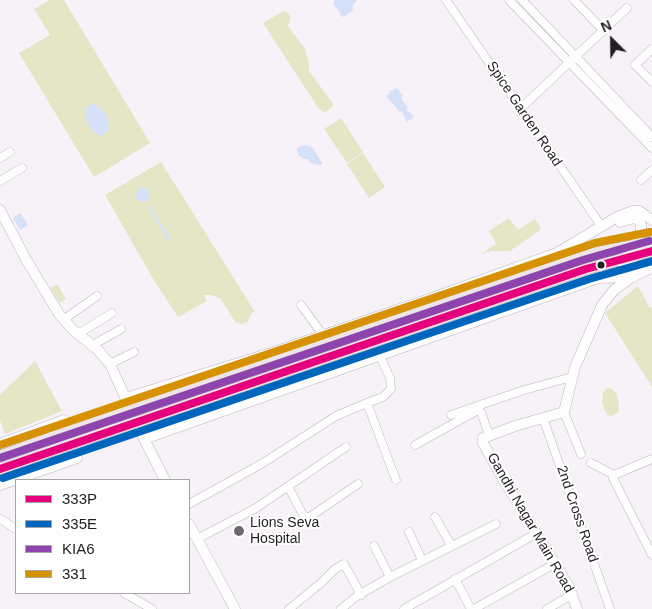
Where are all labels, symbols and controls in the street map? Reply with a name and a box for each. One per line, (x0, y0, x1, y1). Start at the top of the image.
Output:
north arrow (587, 15, 637, 65)
text: N (598, 17, 614, 36)
street label: Spice Garden Road (483, 58, 565, 170)
unlabelled marker (596, 260, 606, 270)
street label: Gandhi Nagar Main Road (483, 450, 577, 596)
street label: 2nd Cross Road (553, 463, 601, 565)
legend (15, 479, 190, 594)
text: 333P (62, 490, 97, 507)
text: 335E (62, 515, 97, 532)
place label: Lions Seva Hospital (250, 515, 319, 548)
marker: Lions Seva Hospital (232, 524, 246, 538)
text: KIA6 (62, 540, 95, 557)
text: 331 (62, 565, 87, 582)

